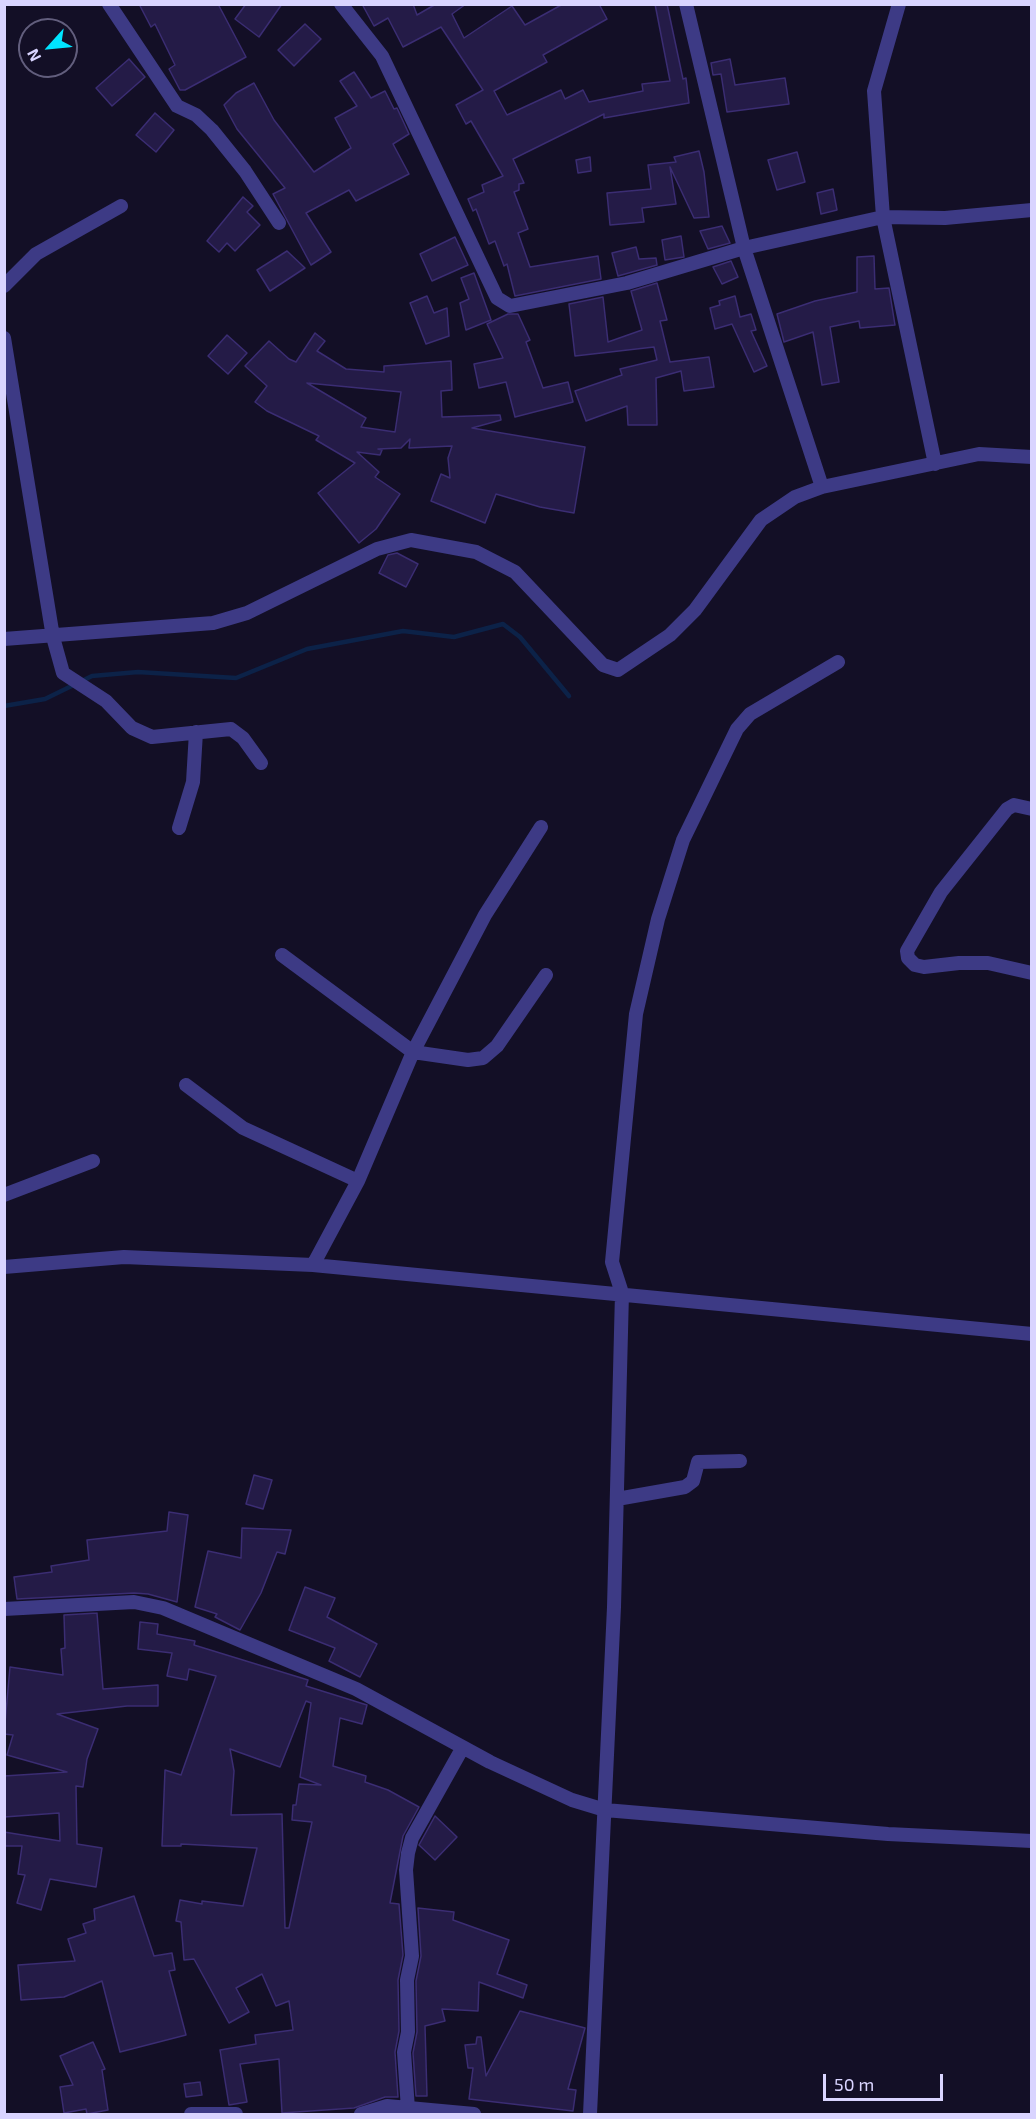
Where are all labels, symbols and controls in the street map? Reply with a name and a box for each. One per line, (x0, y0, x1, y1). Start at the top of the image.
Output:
north arrow (18, 18, 78, 78)
text: N (22, 46, 44, 65)
scale bar (826, 2062, 946, 2100)
text: 50 m (834, 2073, 874, 2095)

